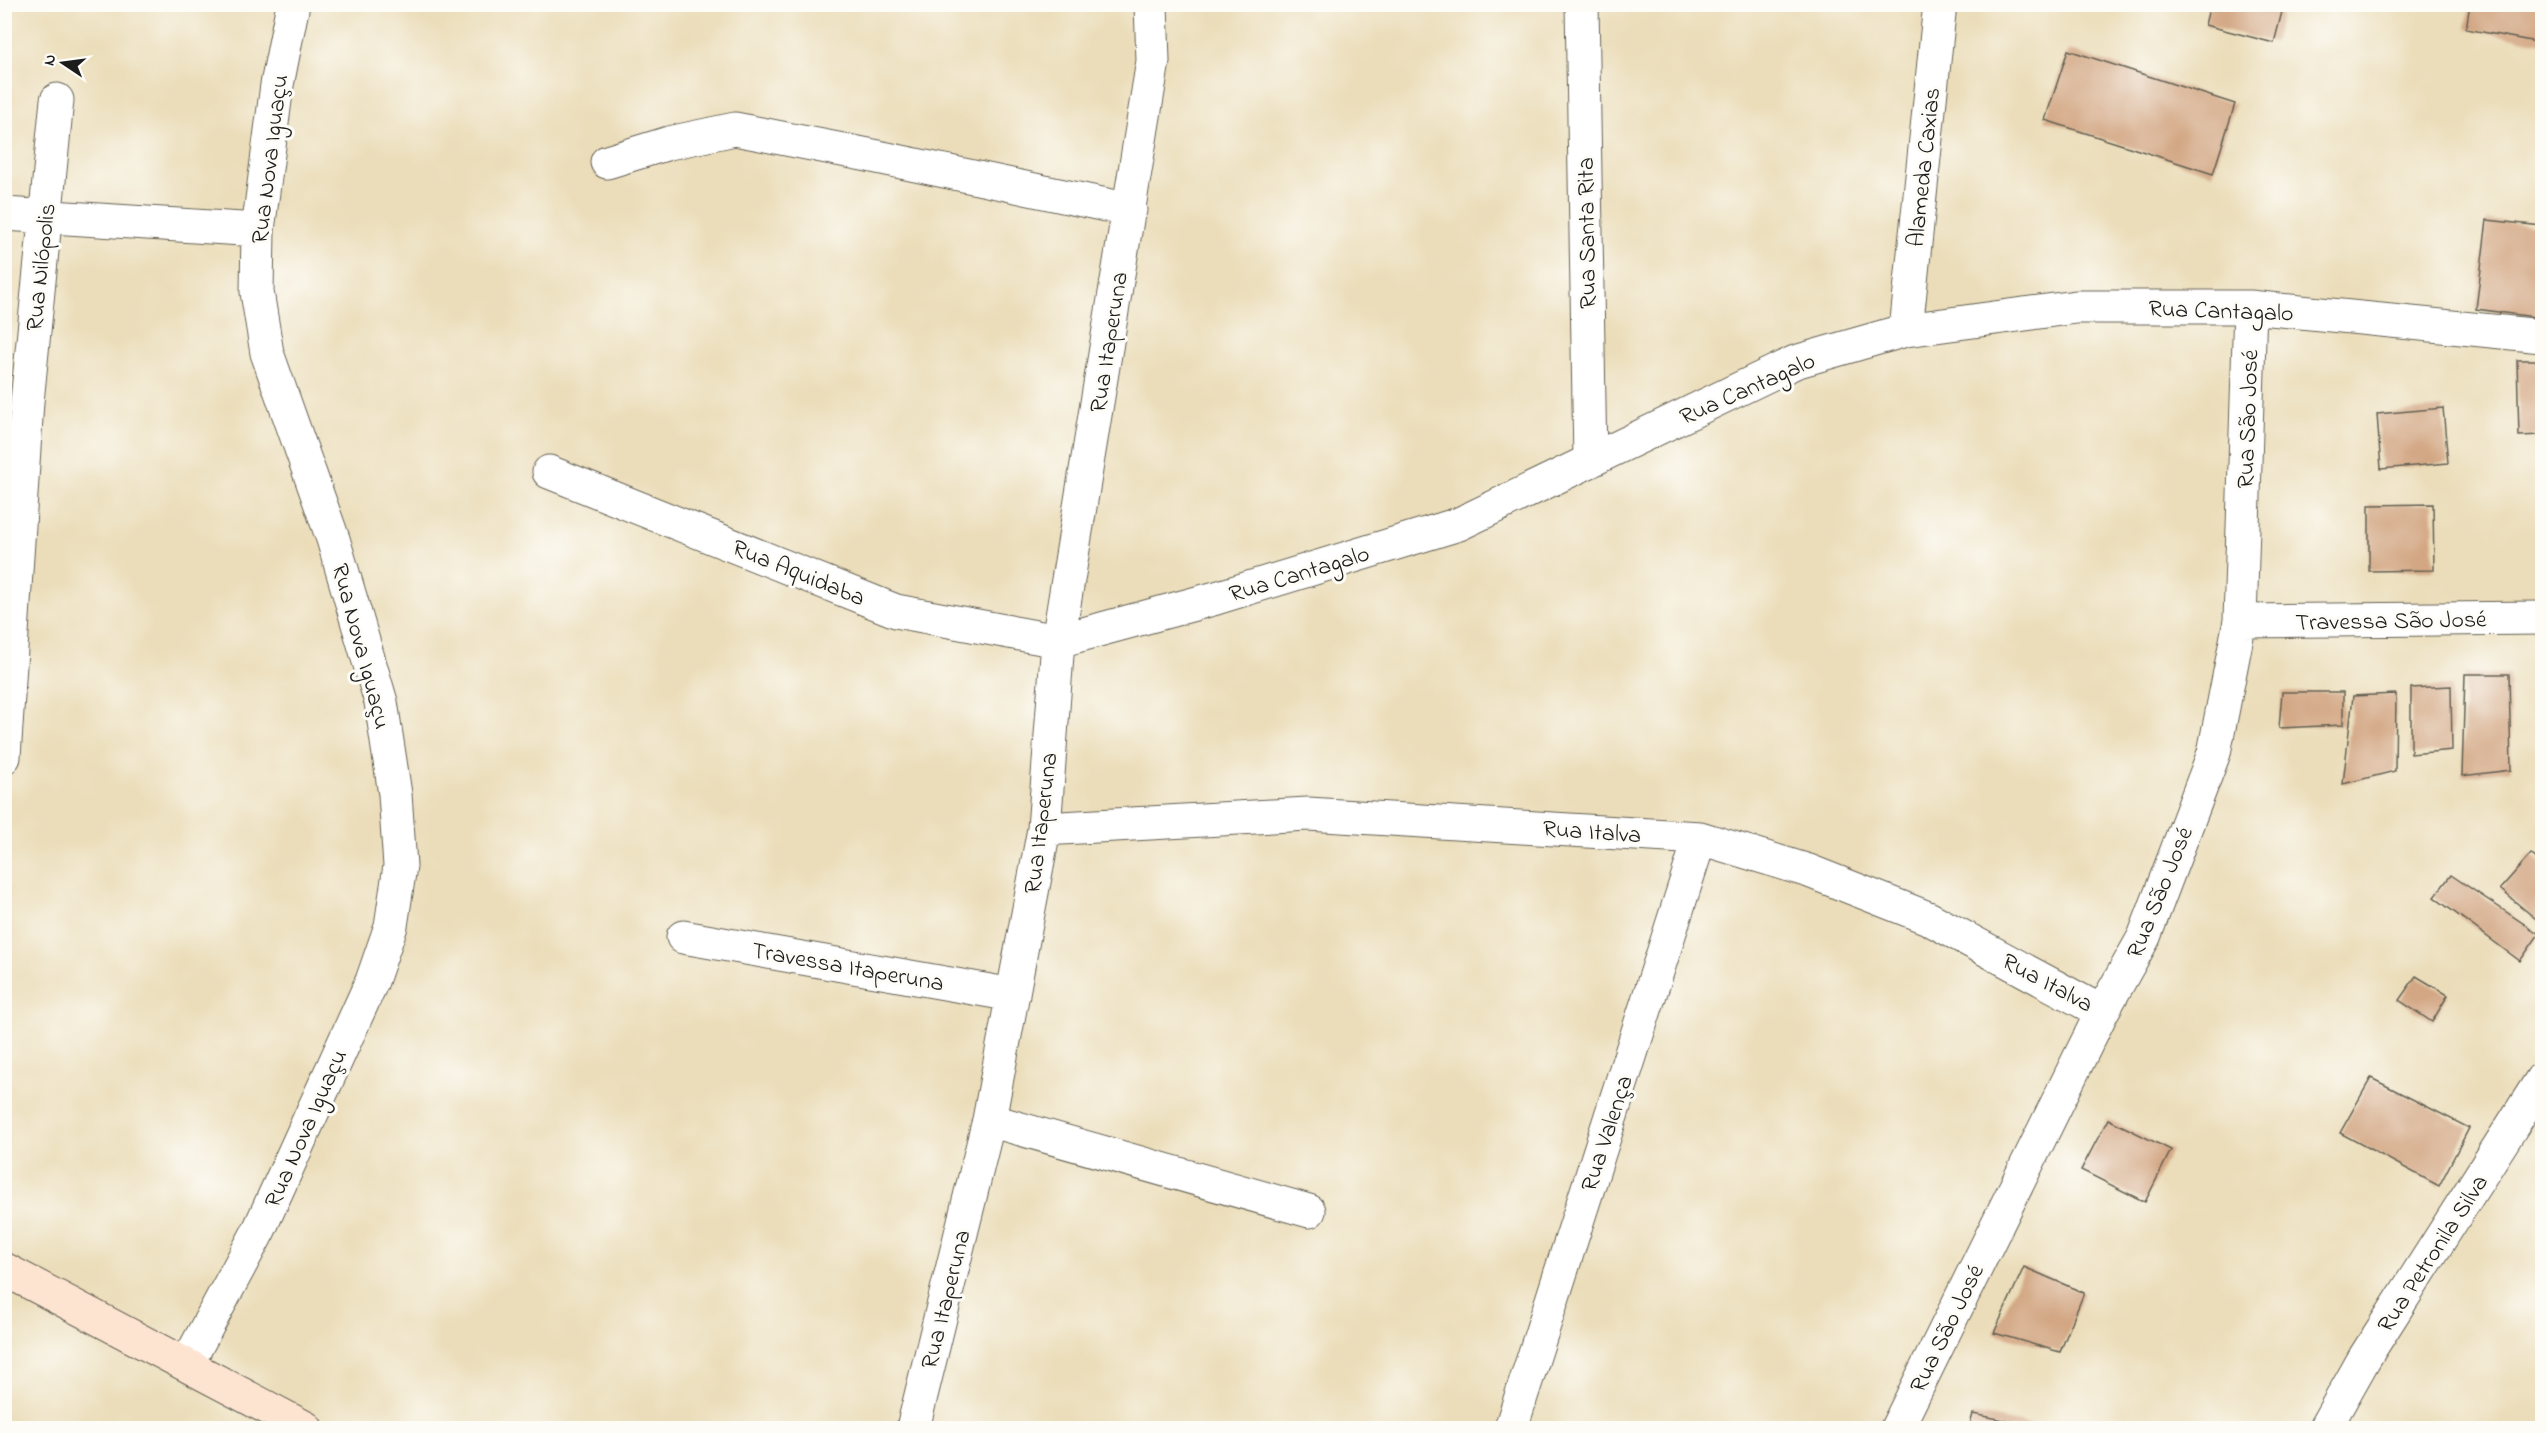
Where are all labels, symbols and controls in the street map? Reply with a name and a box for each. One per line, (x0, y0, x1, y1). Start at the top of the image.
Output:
north arrow (33, 33, 93, 93)
text: N (37, 52, 63, 68)
street label: Rua Nova Iguaçu (244, 73, 299, 246)
street label: Alameda Caxias (1900, 86, 1951, 249)
street label: Rua Santa Rita (1570, 157, 1607, 309)
street label: Rua Nilópolis (18, 202, 67, 333)
street label: Rua Itaperuna (1082, 269, 1139, 415)
street label: Rua Cantagalo (2148, 292, 2294, 333)
street label: Rua Cantagalo (1675, 345, 1821, 436)
street label: Rua São José (2230, 349, 2269, 489)
street label: Rua Aquidaba (726, 532, 870, 617)
street label: Rua Cantagalo (1225, 537, 1374, 613)
street label: Rua Nova Iguaçu (321, 560, 399, 733)
street label: Travessa São José (2295, 603, 2487, 642)
street label: Rua Itaperuna (1016, 751, 1069, 896)
street label: Rua Italva (1541, 813, 1642, 854)
street label: Rua São José (2119, 822, 2204, 964)
street label: Travessa Itaperuna (749, 934, 946, 1003)
street label: Rua Italva (1995, 946, 2099, 1023)
street label: Rua Nova Iguaçu (257, 1044, 358, 1214)
street label: Rua Valença (1573, 1071, 1644, 1196)
street label: Rua Petronila Silva (2370, 1168, 2498, 1340)
street label: Rua Itaperuna (913, 1226, 982, 1373)
street label: Rua São José (1902, 1259, 1995, 1399)

